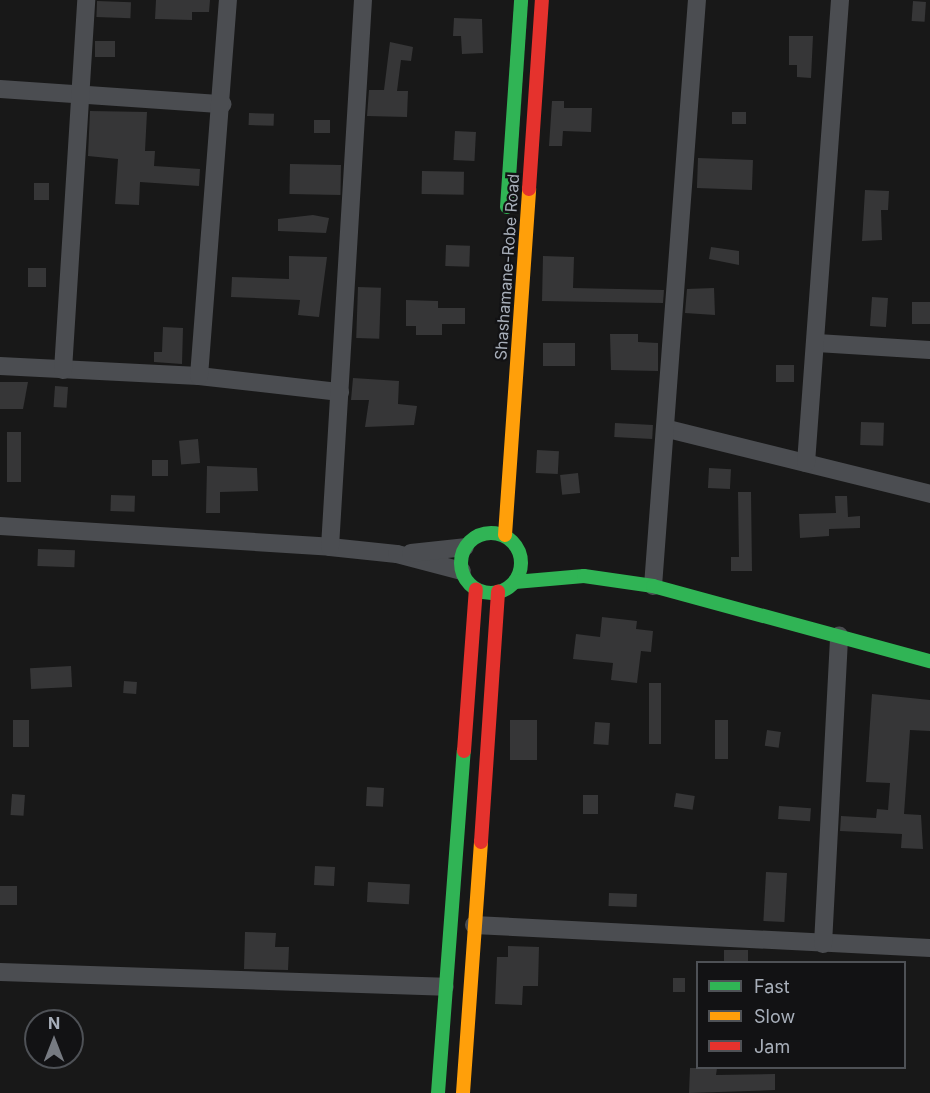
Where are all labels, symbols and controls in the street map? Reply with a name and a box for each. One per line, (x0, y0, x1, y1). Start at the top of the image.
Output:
street label: Shashamane-Robe Road (491, 173, 523, 361)
legend (696, 961, 906, 1069)
text: Fast (754, 976, 790, 997)
text: Slow (754, 1006, 795, 1027)
north arrow (24, 1009, 84, 1069)
text: N (48, 1013, 60, 1033)
text: Jam (754, 1036, 790, 1057)

